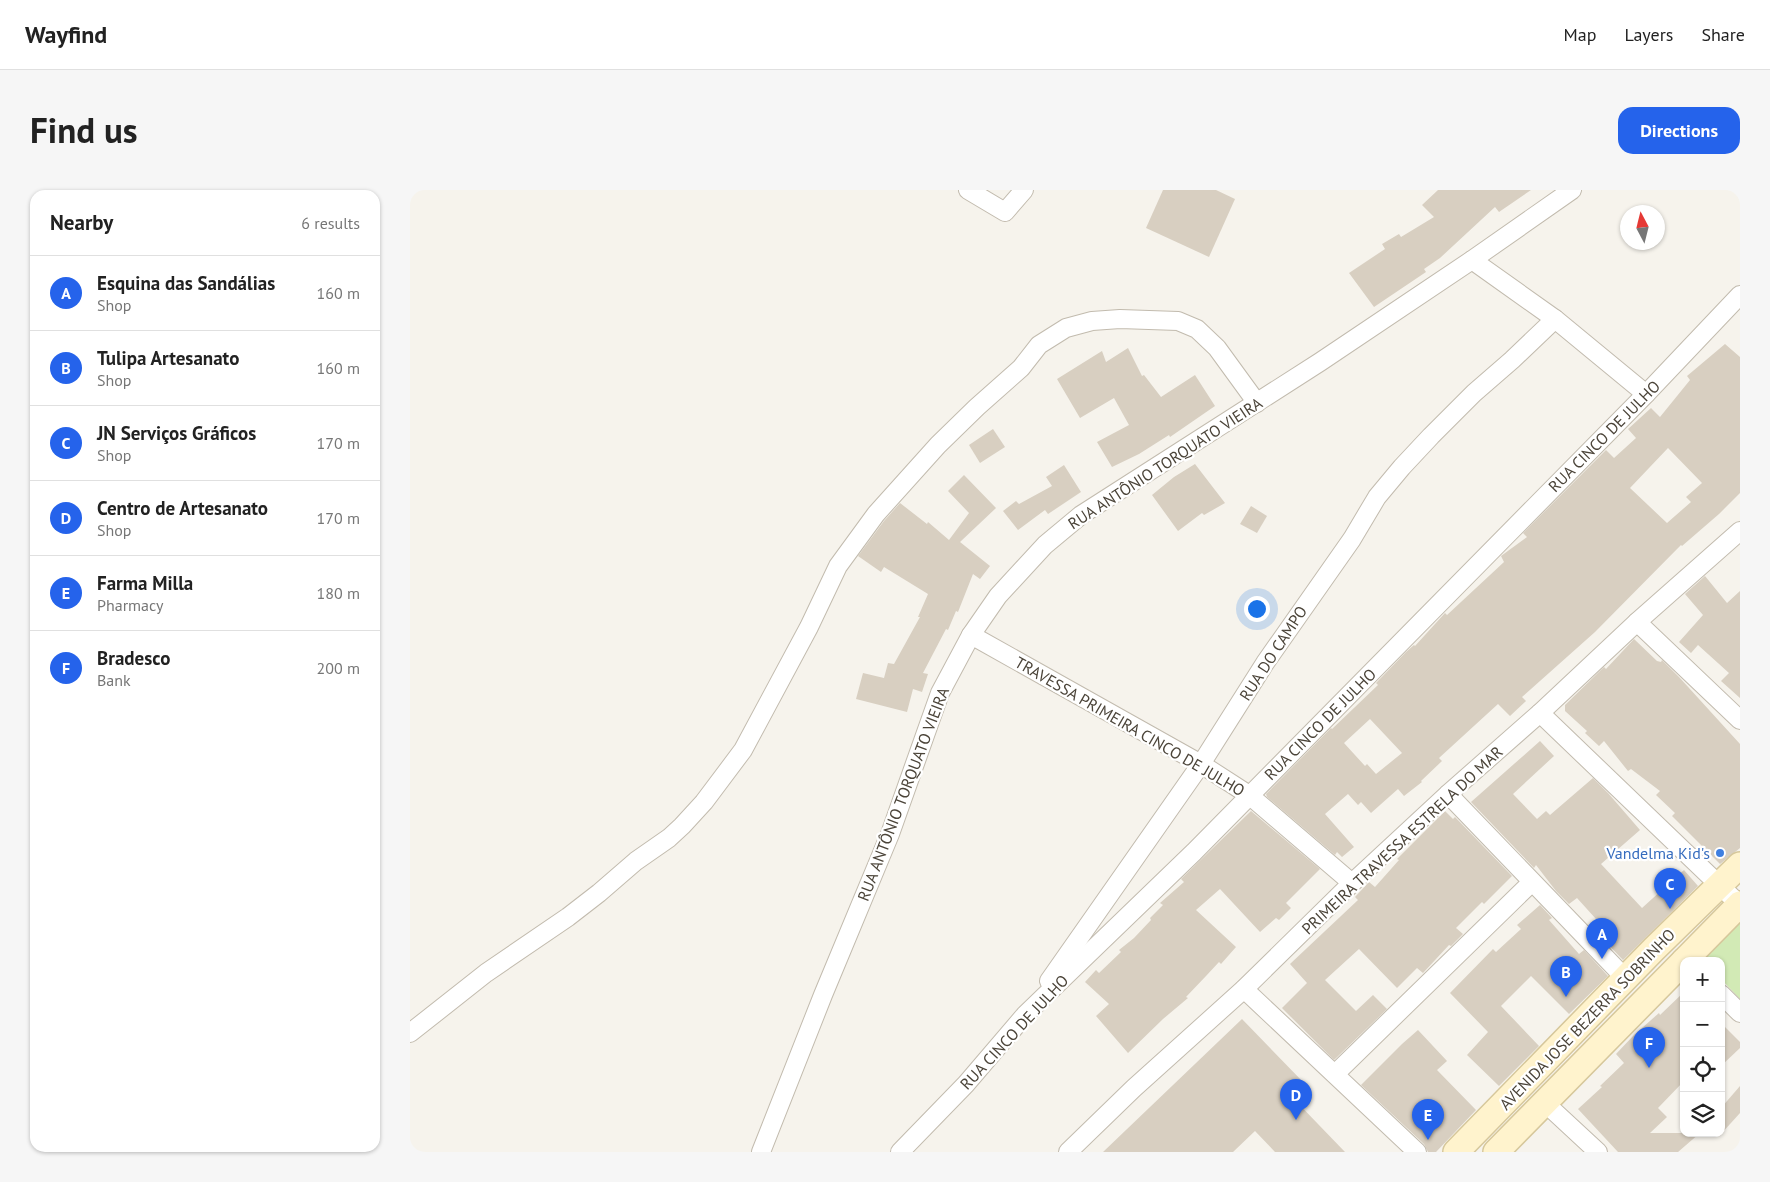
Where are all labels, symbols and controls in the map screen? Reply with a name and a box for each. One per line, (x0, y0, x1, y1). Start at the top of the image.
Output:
text: Wayfind (25, 19, 107, 50)
text: Map (1564, 23, 1596, 46)
text: Layers (1624, 23, 1673, 46)
text: Share (1701, 23, 1745, 46)
text: Find us (30, 107, 138, 153)
button: Directions (1618, 107, 1740, 154)
north arrow (1620, 205, 1665, 250)
text: Nearby (50, 209, 113, 236)
text: 6 results (301, 213, 360, 233)
text: Esquina das Sandálias (97, 271, 275, 295)
text: A (61, 283, 71, 303)
text: 160 m (317, 283, 360, 303)
text: Shop (97, 295, 131, 315)
text: Tulipa Artesanato (97, 346, 239, 370)
text: B (61, 358, 71, 378)
text: 160 m (317, 358, 360, 378)
text: Shop (97, 370, 131, 390)
street label: RUA CINCO DE JULHO (1544, 376, 1664, 496)
street label: RUA ANTÔNIO TORQUATO VIEIRA (1064, 392, 1266, 533)
text: JN Serviços Gráficos (97, 421, 256, 445)
text: C (62, 433, 70, 453)
text: 170 m (317, 433, 360, 453)
text: Shop (97, 445, 131, 465)
text: Centro de Artesanato (97, 496, 268, 520)
text: D (61, 508, 71, 528)
text: 170 m (317, 508, 360, 528)
text: Shop (97, 520, 131, 540)
text: Farma Milla (97, 571, 193, 595)
text: E (62, 583, 70, 603)
text: 180 m (317, 583, 360, 603)
text: Pharmacy (97, 595, 163, 615)
your location (1244, 596, 1270, 622)
street label: RUA DO CAMPO (1235, 602, 1311, 704)
text: Bradesco (97, 646, 170, 670)
street label: TRAVESSA PRIMEIRA CINCO DE JULHO (1011, 652, 1249, 800)
text: F (62, 658, 70, 678)
text: 200 m (317, 658, 360, 678)
street label: RUA CINCO DE JULHO (1260, 664, 1380, 784)
text: Bank (97, 670, 131, 690)
street label: RUA ANTÔNIO TORQUATO VIEIRA (853, 684, 953, 904)
street label: PRIMEIRA TRAVESSA ESTRELA DO MAR (1297, 741, 1507, 939)
place label: Vandelma Kid's (1606, 843, 1710, 863)
marker: Vandelma Kid's (1714, 847, 1726, 859)
pin: C (1654, 868, 1686, 909)
pin: A (1586, 918, 1618, 959)
street label: AVENIDA JOSE BEZERRA SOBRINHO (1495, 924, 1679, 1114)
pin: B (1550, 956, 1582, 997)
map controls (1680, 957, 1725, 1137)
button: + (1680, 957, 1725, 1002)
street label: RUA CINCO DE JULHO (956, 970, 1072, 1094)
button: − (1680, 1002, 1725, 1047)
pin: F (1633, 1027, 1665, 1068)
button: locate (1680, 1047, 1725, 1092)
pin: D (1280, 1079, 1312, 1120)
button: layers (1680, 1092, 1725, 1137)
pin: E (1412, 1099, 1444, 1140)

